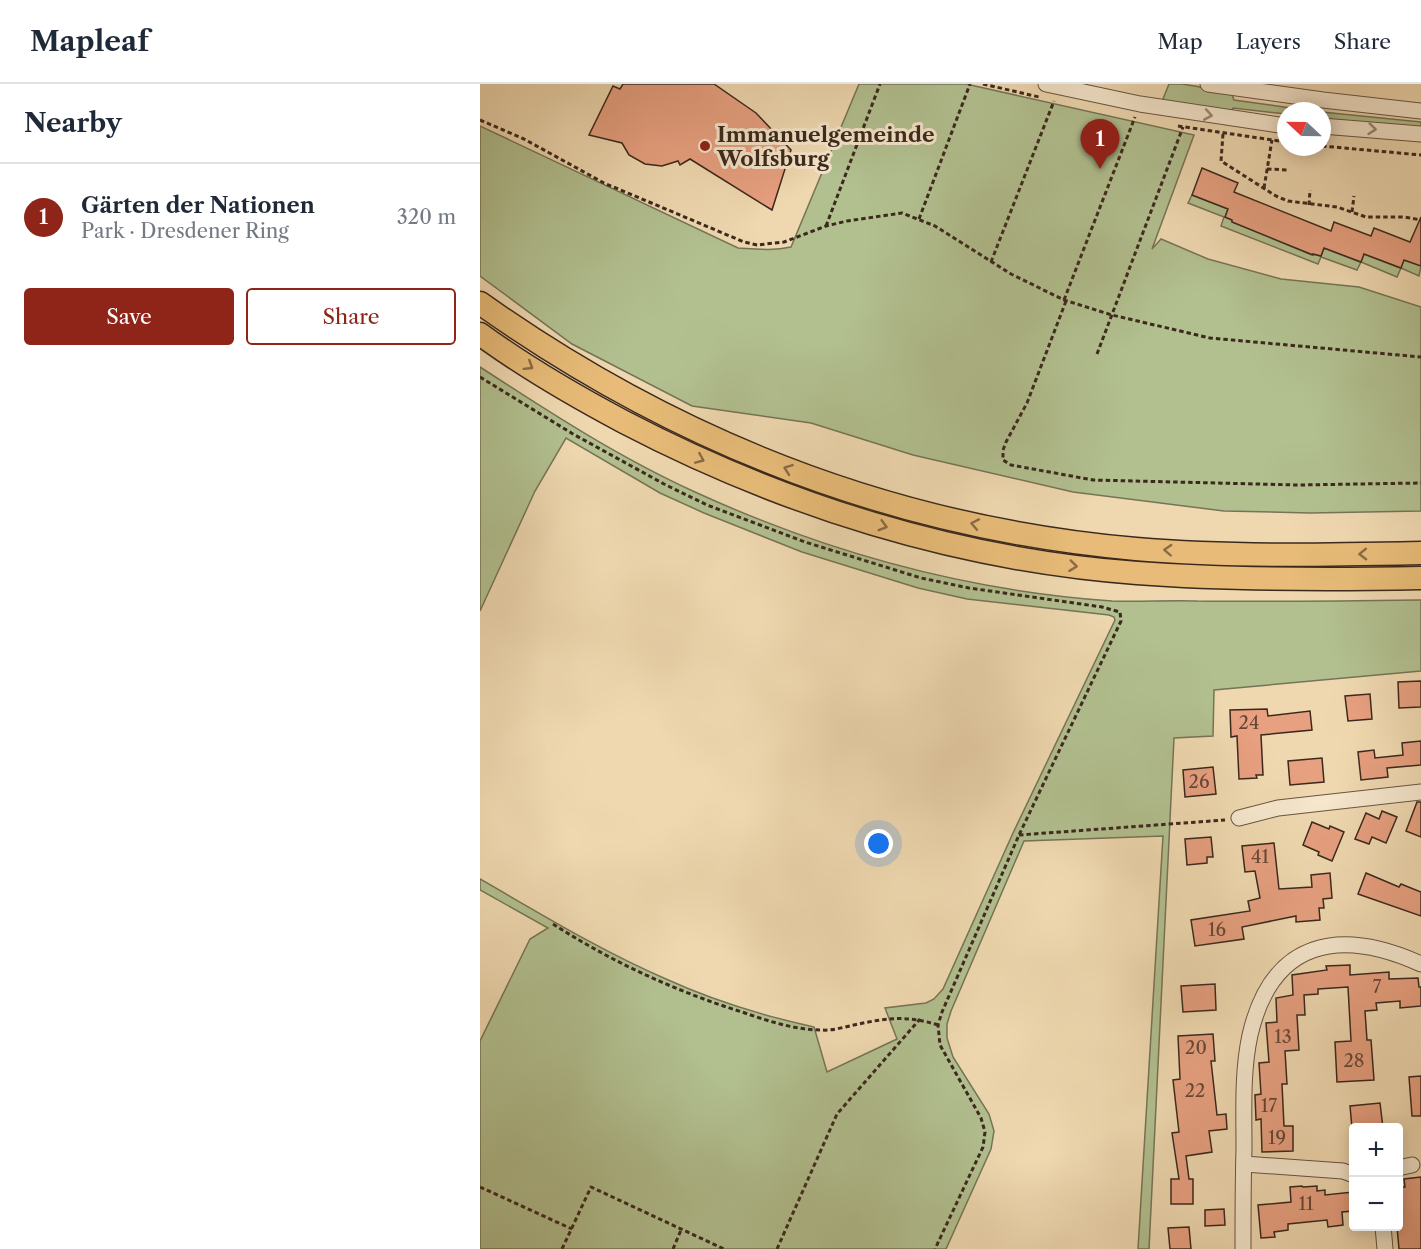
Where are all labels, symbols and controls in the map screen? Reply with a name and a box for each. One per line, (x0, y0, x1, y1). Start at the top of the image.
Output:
text: Mapleaf (30, 24, 149, 58)
text: Map (1158, 29, 1203, 54)
text: Layers (1236, 29, 1301, 54)
text: Share (1334, 29, 1391, 54)
north arrow (1277, 102, 1331, 156)
text: Nearby (24, 107, 122, 139)
one-way arrow (1202, 108, 1212, 121)
pin: 1 (1080, 120, 1120, 169)
place label: Immanuelgemeinde Wolfsburg (716, 122, 935, 171)
one-way arrow (1367, 122, 1376, 135)
marker: Immanuelgemeinde Wolfsburg (698, 139, 712, 153)
text: Gärten der Nationen (81, 192, 315, 219)
text: 1 (39, 205, 48, 229)
text: 320 m (397, 205, 456, 229)
text: Park · Dresdener Ring (81, 219, 289, 243)
button: Save (24, 288, 234, 345)
button: Share (246, 288, 456, 345)
one-way arrow (523, 358, 533, 370)
one-way arrow (693, 452, 704, 464)
one-way arrow (783, 463, 794, 476)
one-way arrow (970, 518, 980, 531)
one-way arrow (877, 519, 887, 532)
one-way arrow (1163, 544, 1172, 557)
one-way arrow (1358, 548, 1367, 560)
one-way arrow (1069, 559, 1078, 571)
house number: 24 (1239, 712, 1259, 734)
house number: 26 (1189, 771, 1209, 793)
your location (864, 829, 893, 858)
house number: 41 (1251, 846, 1269, 868)
house number: 16 (1208, 919, 1226, 941)
house number: 7 (1373, 976, 1382, 998)
house number: 13 (1274, 1026, 1292, 1048)
house number: 20 (1185, 1037, 1207, 1059)
house number: 28 (1343, 1050, 1365, 1072)
house number: 22 (1185, 1080, 1205, 1102)
house number: 17 (1261, 1095, 1277, 1117)
map controls (1349, 1123, 1403, 1231)
button: + (1349, 1123, 1403, 1177)
house number: 19 (1268, 1127, 1286, 1149)
button: − (1349, 1177, 1403, 1231)
house number: 11 (1298, 1193, 1314, 1215)

